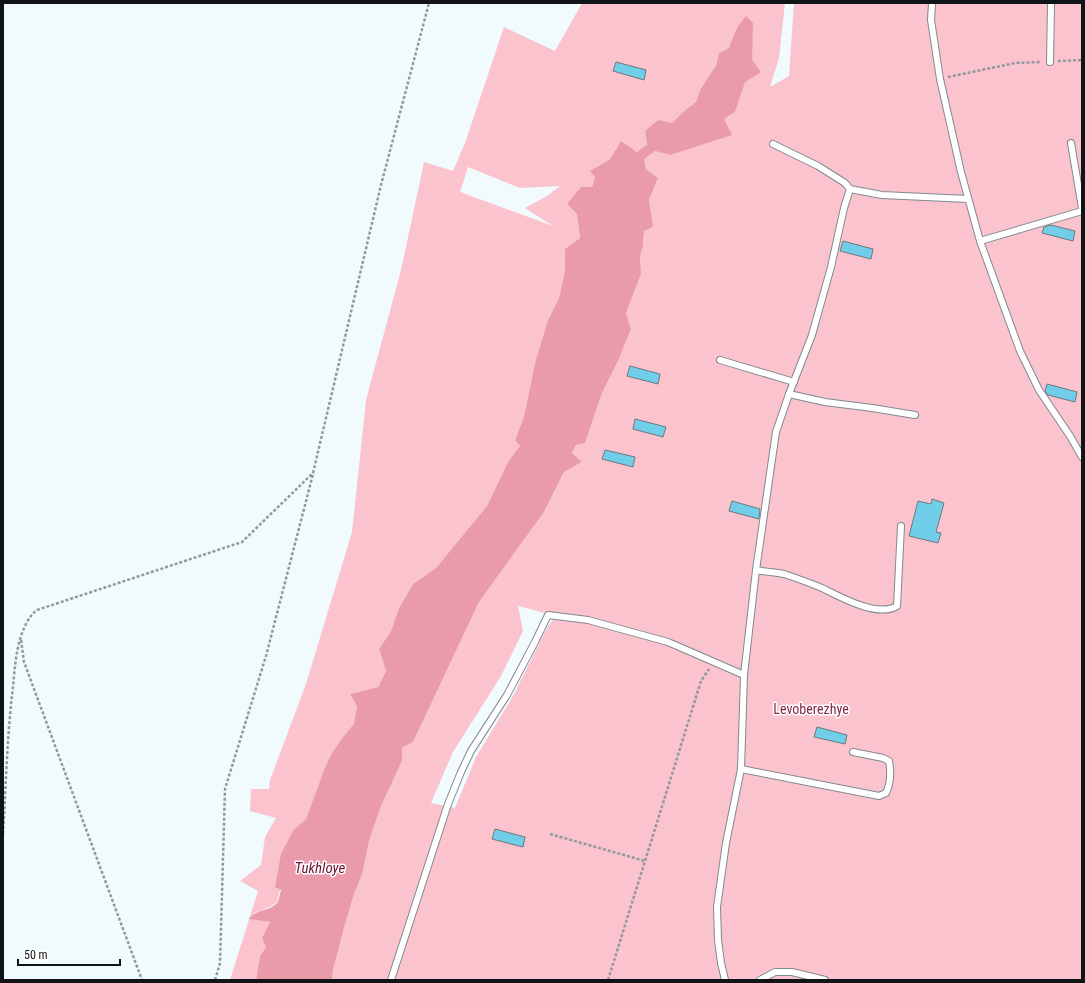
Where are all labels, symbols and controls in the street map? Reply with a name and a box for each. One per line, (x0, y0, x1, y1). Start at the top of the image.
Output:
park label: Levoberezhye (773, 701, 849, 717)
water label: Tukhloye (295, 859, 346, 877)
scale bar (18, 941, 120, 967)
text: 50 m (24, 948, 48, 962)

